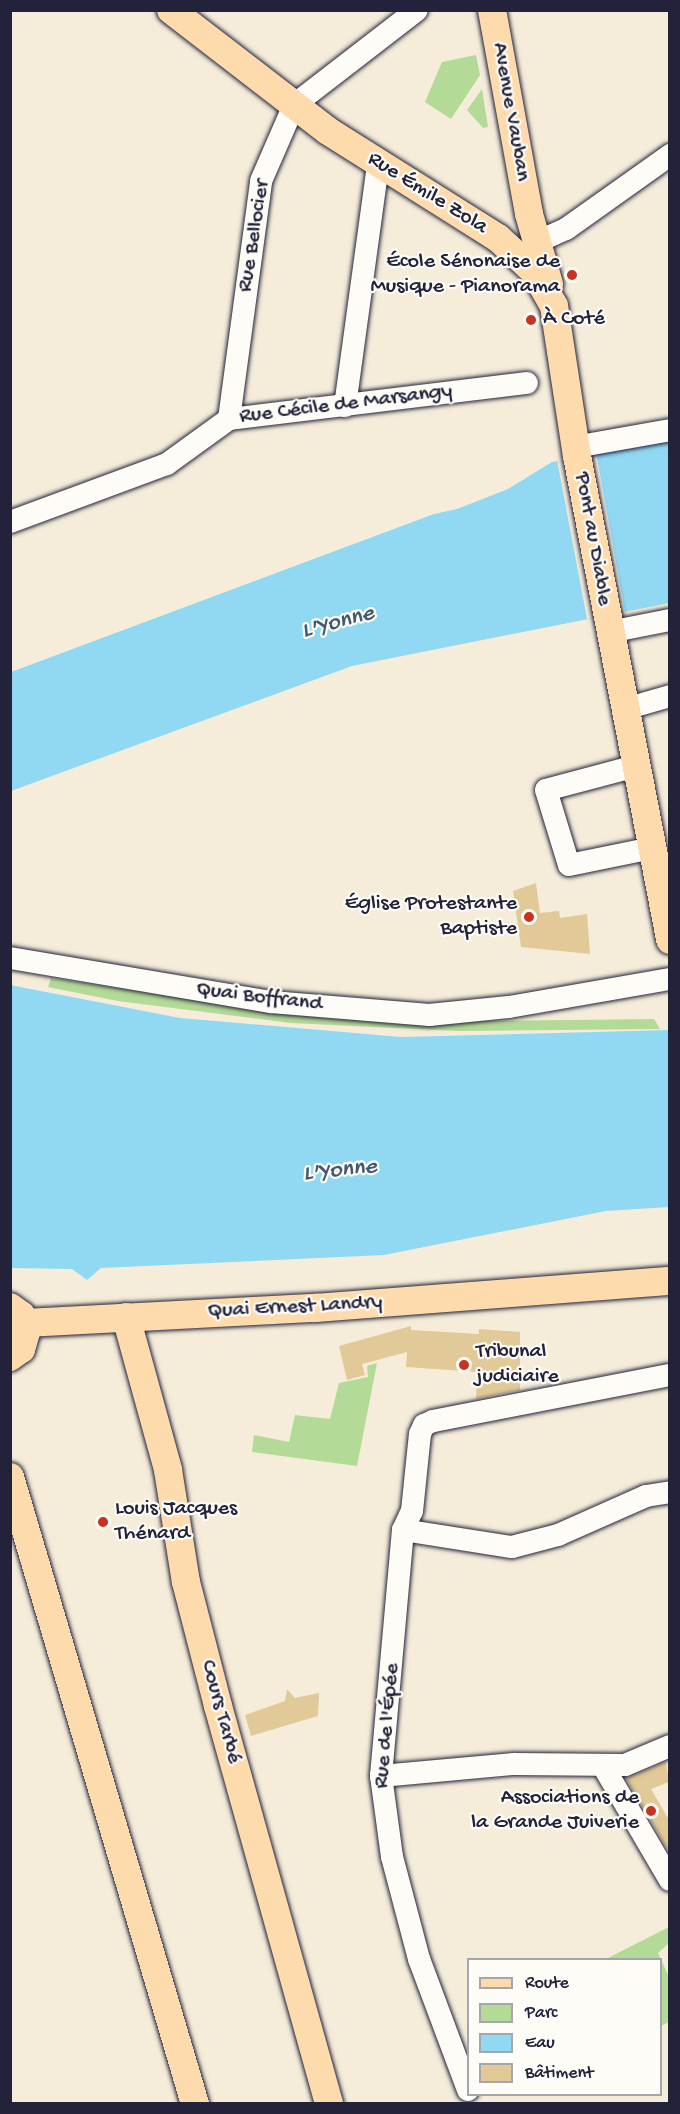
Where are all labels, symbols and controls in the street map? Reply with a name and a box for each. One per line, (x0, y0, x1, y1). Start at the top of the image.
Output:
street label: Avenue Vauban (485, 41, 535, 183)
street label: Rue Émile Zola (362, 147, 492, 241)
street label: Rue Bellocier (233, 178, 277, 294)
place label: École Sénonaise de Musique - Pianorama (371, 249, 560, 300)
marker: École Sénonaise de Musique - Pianorama (565, 268, 579, 282)
place label: À Coté (543, 307, 605, 333)
marker: À Coté (524, 313, 538, 327)
street label: Rue Cécile de Marsangy (238, 379, 454, 431)
street label: Pont au Diable (567, 470, 617, 608)
water label: L'Yonne (299, 600, 377, 646)
place label: Église Protestante Baptiste (345, 891, 517, 942)
marker: Église Protestante Baptiste (522, 910, 536, 924)
street label: Quai Boffrand (194, 977, 324, 1019)
water label: L'Yonne (302, 1153, 378, 1189)
street label: Quai Ernest Landry (207, 1290, 383, 1326)
place label: Tribunal judiciaire (476, 1339, 559, 1390)
marker: Tribunal judiciaire (457, 1358, 471, 1372)
place label: Louis Jacques Thénard (115, 1496, 237, 1548)
marker: Louis Jacques Thénard (96, 1515, 110, 1529)
street label: Cours Tarbé (194, 1657, 246, 1767)
street label: Rue de l'Épée (369, 1662, 407, 1790)
place label: Associations de la Grande Juiverie (471, 1785, 639, 1837)
marker: Associations de la Grande Juiverie (644, 1804, 658, 1818)
legend (467, 1958, 662, 2096)
text: Route (525, 1973, 569, 1994)
text: Parc (525, 2003, 557, 2024)
text: Eau (525, 2033, 555, 2054)
text: Bâtiment (525, 2063, 593, 2084)

